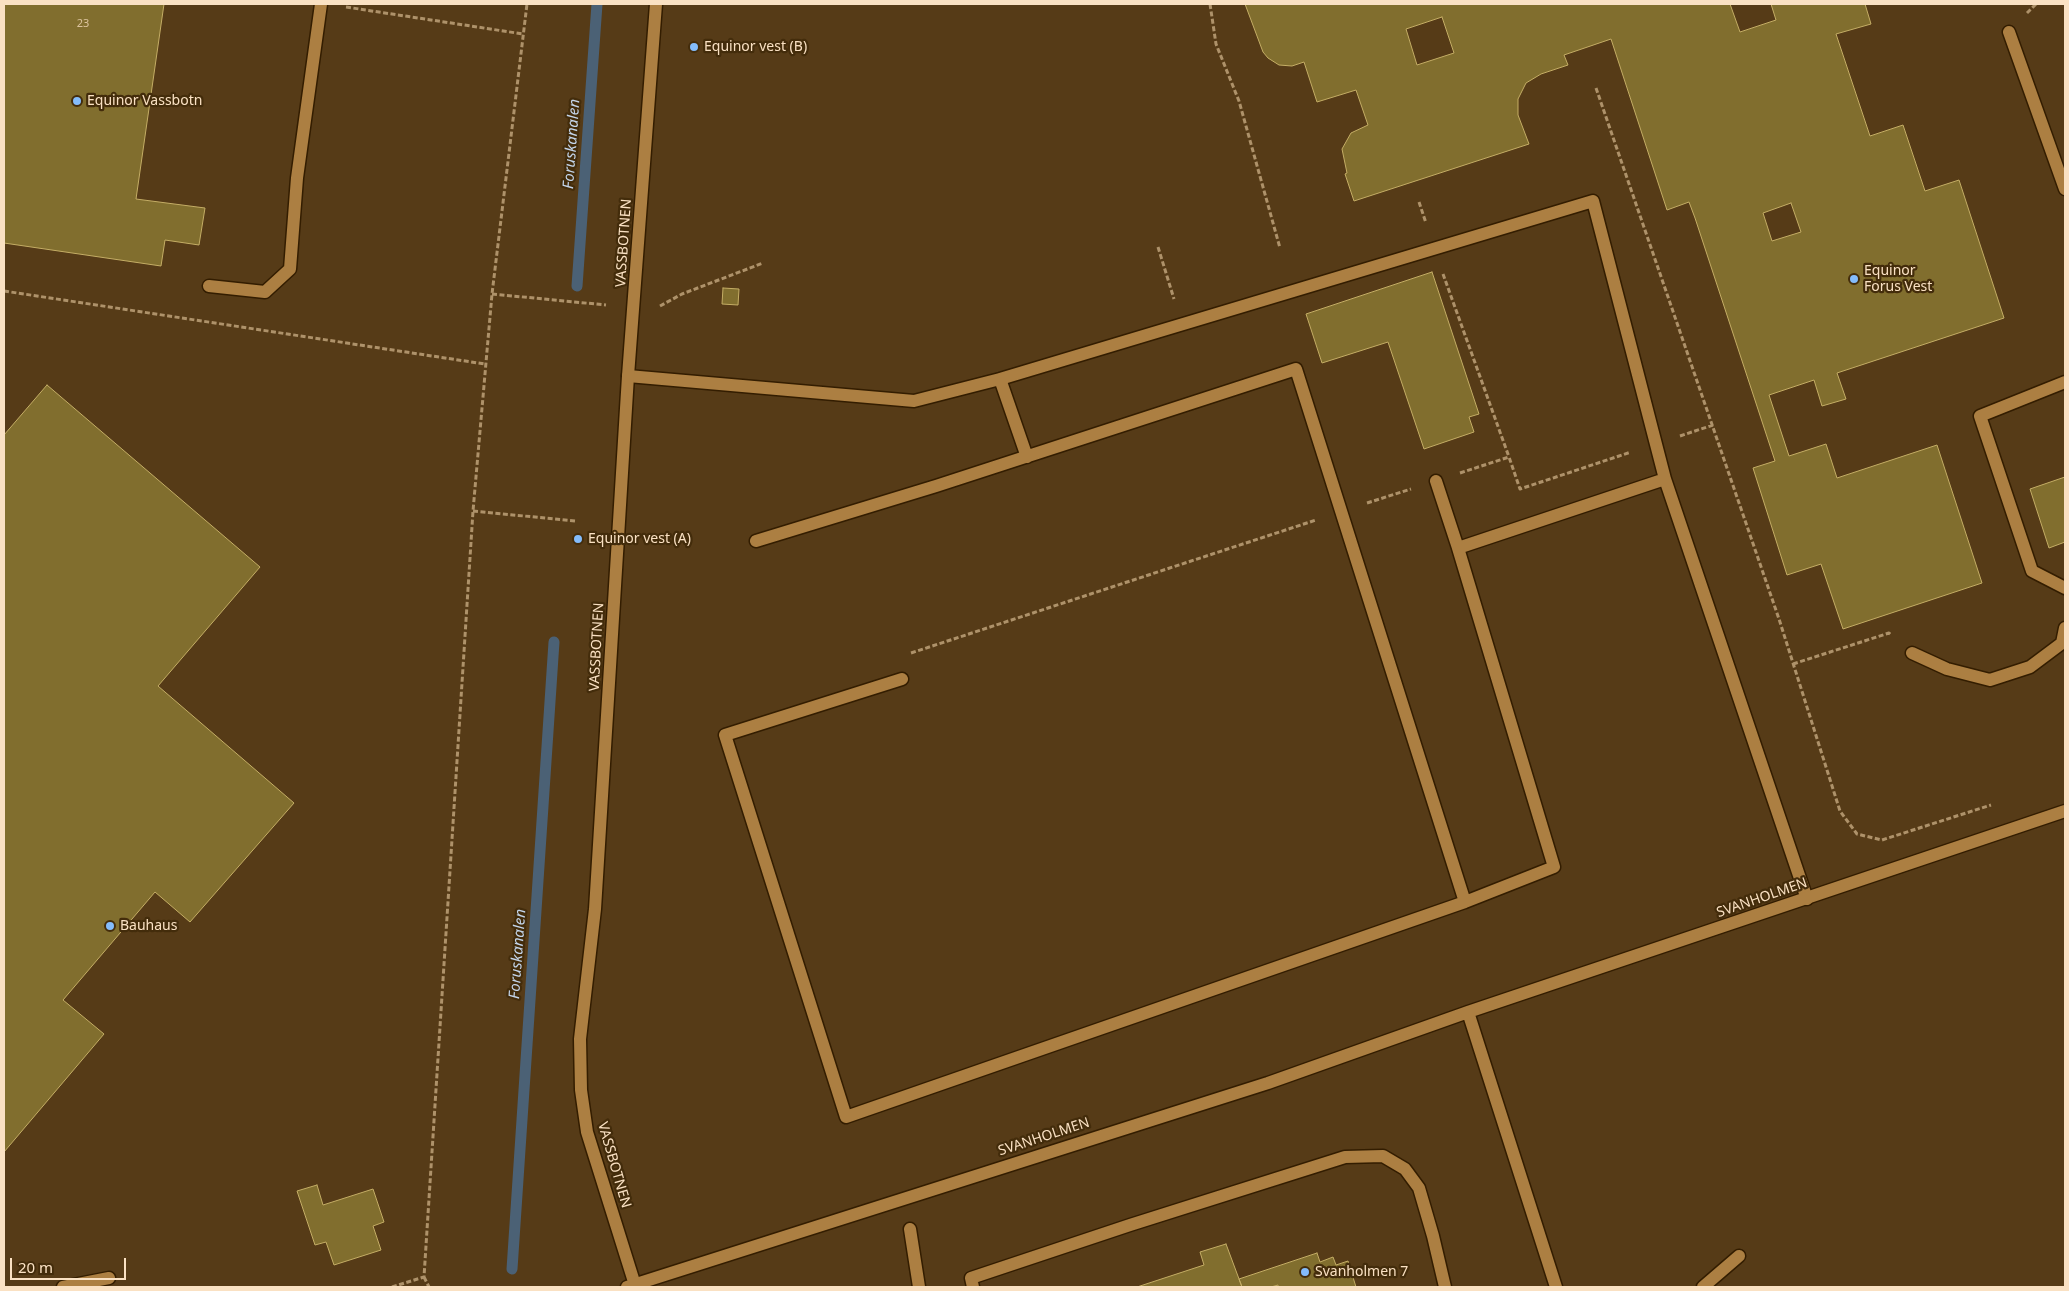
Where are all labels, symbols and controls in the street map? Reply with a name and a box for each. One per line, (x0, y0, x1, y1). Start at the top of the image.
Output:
house number: 23 (77, 17, 89, 31)
place label: Equinor vest (B) (704, 39, 807, 55)
marker: Equinor vest (B) (688, 41, 700, 53)
place label: Equinor Vassbotn (87, 93, 202, 109)
marker: Equinor Vassbotn (71, 95, 83, 107)
water label: Foruskanalen (560, 99, 584, 189)
street label: VASSBOTNEN (613, 198, 635, 288)
place label: Equinor Forus Vest (1864, 263, 1932, 296)
marker: Equinor Forus Vest (1848, 273, 1860, 285)
place label: Equinor vest (A) (588, 531, 691, 547)
marker: Equinor vest (A) (572, 533, 584, 545)
street label: VASSBOTNEN (586, 602, 608, 692)
street label: SVANHOLMEN (1714, 875, 1810, 921)
water label: Foruskanalen (506, 909, 530, 999)
place label: Bauhaus (120, 918, 177, 934)
marker: Bauhaus (104, 920, 116, 932)
street label: SVANHOLMEN (996, 1114, 1092, 1160)
street label: VASSBOTNEN (594, 1120, 634, 1210)
scale bar (12, 1248, 129, 1280)
text: 20 m (18, 1257, 53, 1277)
place label: Svanholmen 7 (1315, 1264, 1408, 1280)
marker: Svanholmen 7 (1299, 1266, 1311, 1278)

